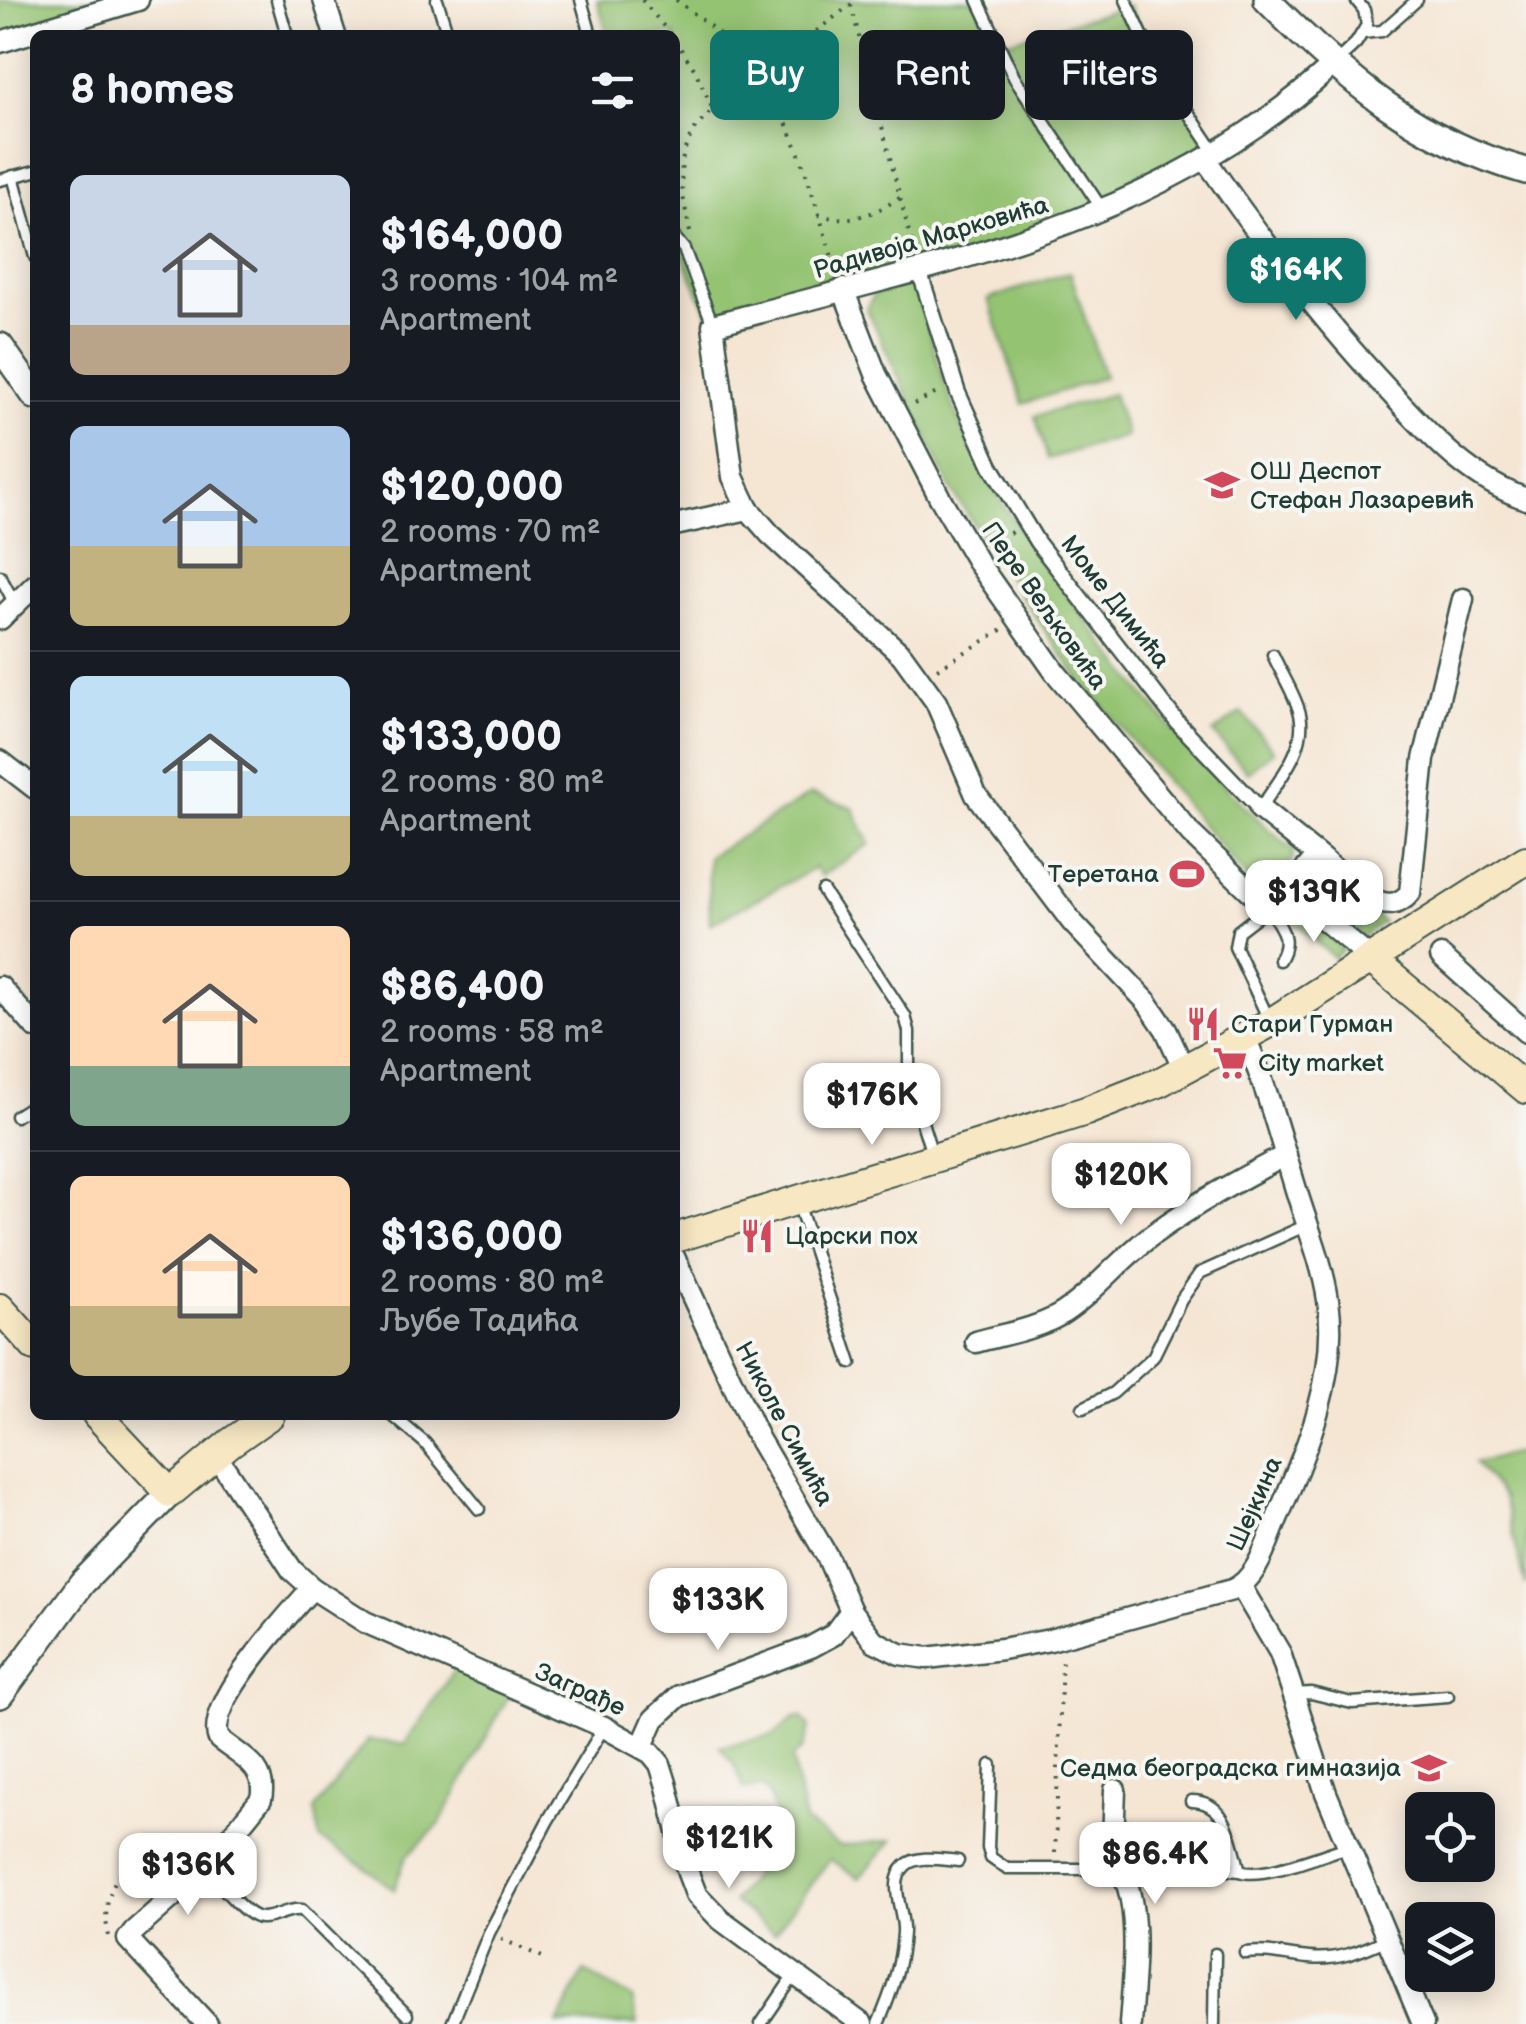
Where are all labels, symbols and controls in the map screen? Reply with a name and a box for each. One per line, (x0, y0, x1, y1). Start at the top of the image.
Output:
chip: Buy (710, 30, 839, 120)
chip: Rent (859, 30, 1005, 120)
chip: Filters (1025, 30, 1193, 120)
icon: filters (585, 63, 640, 118)
text: 8 homes (70, 65, 234, 116)
street label: Радивоја Марковића (810, 190, 1052, 286)
text: $164,000 (380, 211, 563, 262)
icon: home (150, 215, 270, 335)
pin: $164K (1226, 238, 1366, 323)
text: $164K (1249, 251, 1343, 290)
text: 3 rooms · 104 m² (380, 262, 618, 301)
text: Apartment (380, 301, 531, 340)
place label: ОШ Деспот Стефан Лазаревић (1250, 456, 1474, 516)
text: $120,000 (380, 462, 564, 513)
icon: home (150, 466, 270, 586)
school or university icon: ОШ Деспот Стефан Лазаревић (1203, 466, 1241, 504)
text: 2 rooms · 70 m² (380, 513, 601, 552)
street label: Пере Вељковића (975, 516, 1114, 696)
street label: Моме Димића (1053, 529, 1177, 675)
text: Apartment (380, 552, 531, 591)
text: $133,000 (380, 712, 562, 763)
icon: home (150, 716, 270, 836)
text: 2 rooms · 80 m² (380, 763, 604, 802)
text: Apartment (380, 802, 531, 841)
sports icon: Теретана (1168, 855, 1206, 893)
place label: Теретана (1048, 859, 1159, 890)
pin: $139K (1244, 860, 1384, 945)
text: $139K (1267, 873, 1361, 912)
text: $86,400 (380, 962, 545, 1013)
icon: home (150, 966, 270, 1086)
restaurant icon: Стари Гурман (1184, 1005, 1222, 1043)
place label: Стари Гурман (1231, 1009, 1393, 1040)
text: 2 rooms · 58 m² (380, 1013, 604, 1052)
supermarket icon: City market (1211, 1044, 1249, 1082)
place label: City market (1258, 1048, 1384, 1079)
text: Apartment (380, 1052, 531, 1091)
pin: $176K (802, 1063, 942, 1148)
text: $176K (825, 1076, 919, 1115)
pin: $120K (1051, 1143, 1191, 1228)
text: $120K (1074, 1156, 1168, 1195)
text: $136,000 (380, 1212, 563, 1263)
icon: home (150, 1216, 270, 1336)
restaurant icon: Царски пох (738, 1217, 776, 1255)
place label: Царски пох (785, 1221, 918, 1252)
text: 2 rooms · 80 m² (380, 1263, 604, 1302)
text: Љубе Тадића (380, 1302, 579, 1341)
street label: Николе Симића (728, 1337, 840, 1512)
street label: Шејкина (1220, 1452, 1290, 1556)
pin: $133K (648, 1568, 788, 1653)
text: $133K (671, 1581, 765, 1620)
street label: Заграђе (530, 1656, 630, 1724)
school or university icon: Седма београдска гимназија (1410, 1749, 1448, 1787)
place label: Седма београдска гимназија (1060, 1753, 1401, 1784)
map controls (1405, 1792, 1495, 1992)
button: locate (1405, 1792, 1495, 1882)
pin: $121K (659, 1806, 799, 1891)
text: $121K (685, 1819, 773, 1858)
pin: $86.4K (1074, 1822, 1236, 1907)
pin: $136K (118, 1833, 258, 1918)
text: $86.4K (1101, 1835, 1209, 1874)
text: $136K (141, 1846, 235, 1885)
button: layers (1405, 1902, 1495, 1992)

